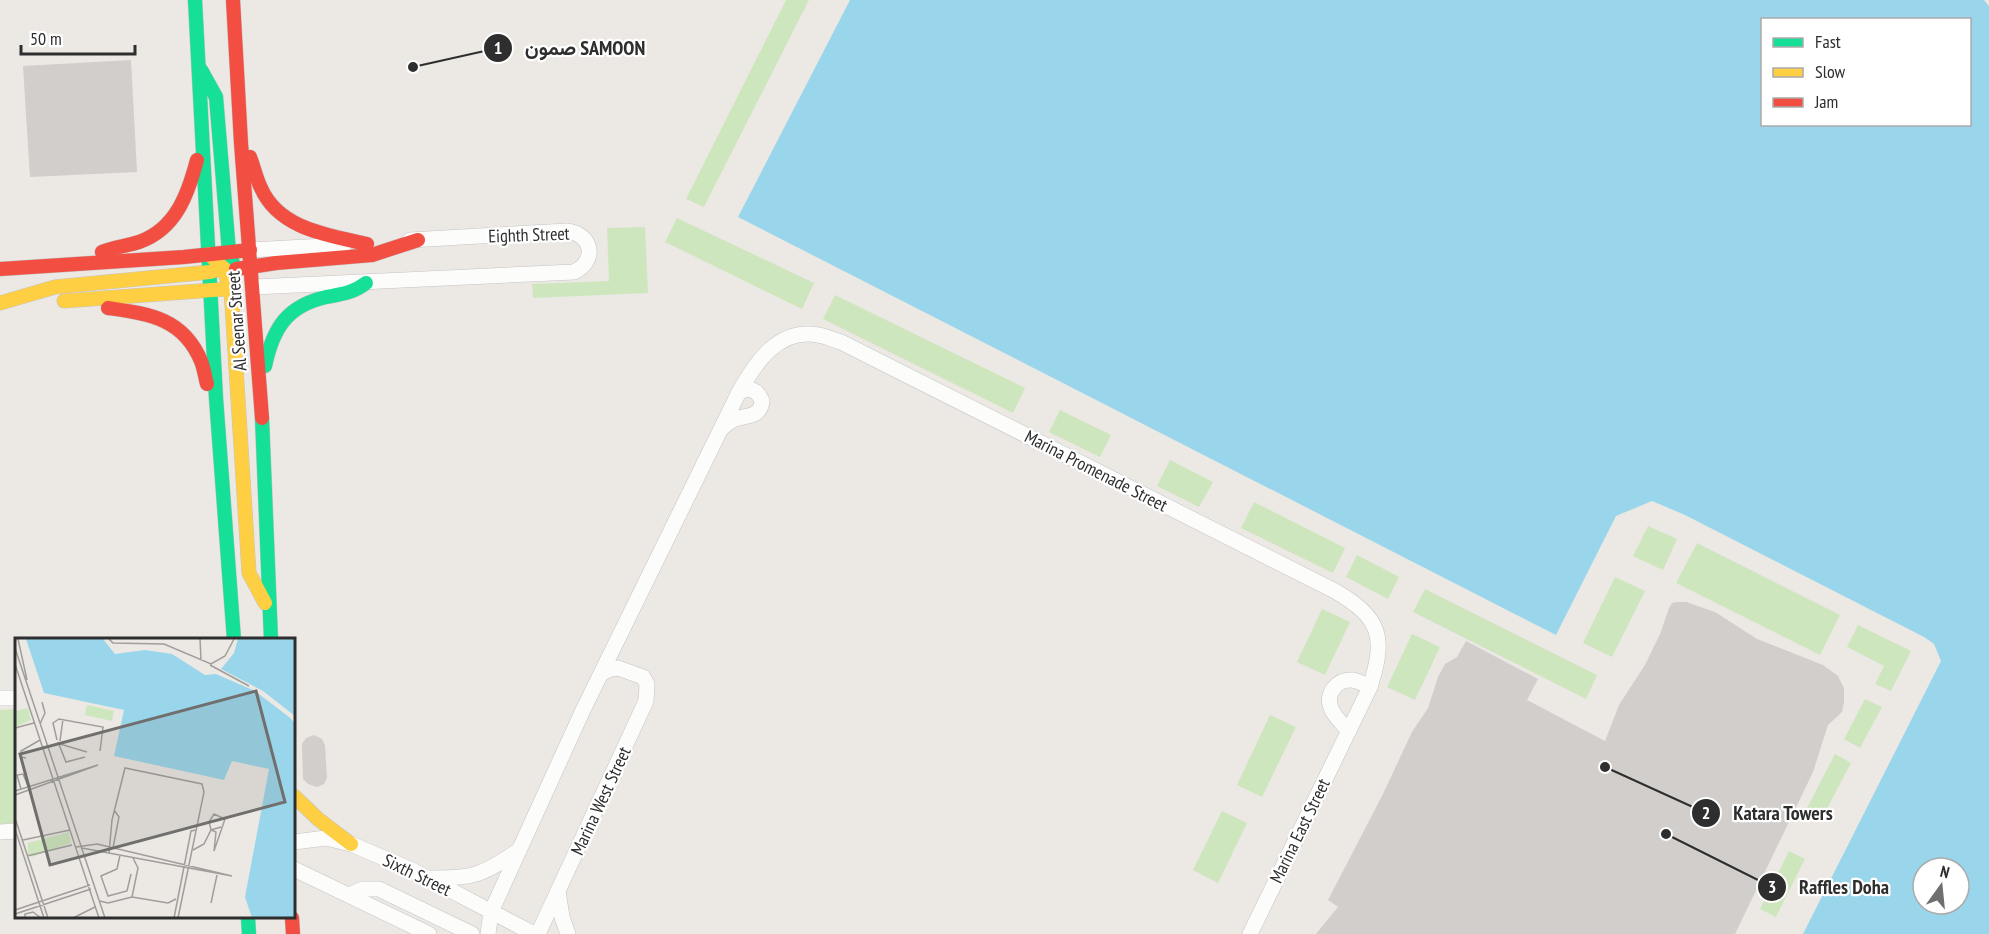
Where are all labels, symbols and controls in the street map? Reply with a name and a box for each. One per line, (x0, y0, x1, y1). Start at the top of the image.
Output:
scale bar (21, 18, 135, 56)
legend (1761, 18, 1971, 126)
text: 50 m (30, 27, 62, 50)
callout: صمون SAMOON (483, 29, 657, 67)
text: Fast (1815, 30, 1841, 53)
text: صمون SAMOON (525, 35, 645, 61)
text: 1 (494, 36, 502, 59)
text: Slow (1815, 60, 1846, 83)
text: Jam (1814, 90, 1838, 113)
street label: Eighth Street (488, 222, 570, 247)
street label: Al Seenar Street (222, 270, 251, 372)
street label: Marina Promenade Street (1021, 425, 1172, 517)
inset map (15, 638, 296, 919)
street label: Marina West Street (565, 743, 636, 859)
street label: Marina East Street (1264, 775, 1335, 887)
callout: Katara Towers (1691, 794, 1845, 832)
text: Katara Towers (1733, 800, 1833, 826)
text: 2 (1702, 801, 1710, 824)
street label: Sixth Street (379, 848, 455, 901)
north arrow (1911, 856, 1971, 916)
text: N (1938, 861, 1952, 882)
callout: Raffles Doha (1757, 868, 1901, 906)
text: Raffles Doha (1799, 874, 1889, 900)
text: 3 (1768, 875, 1776, 898)

